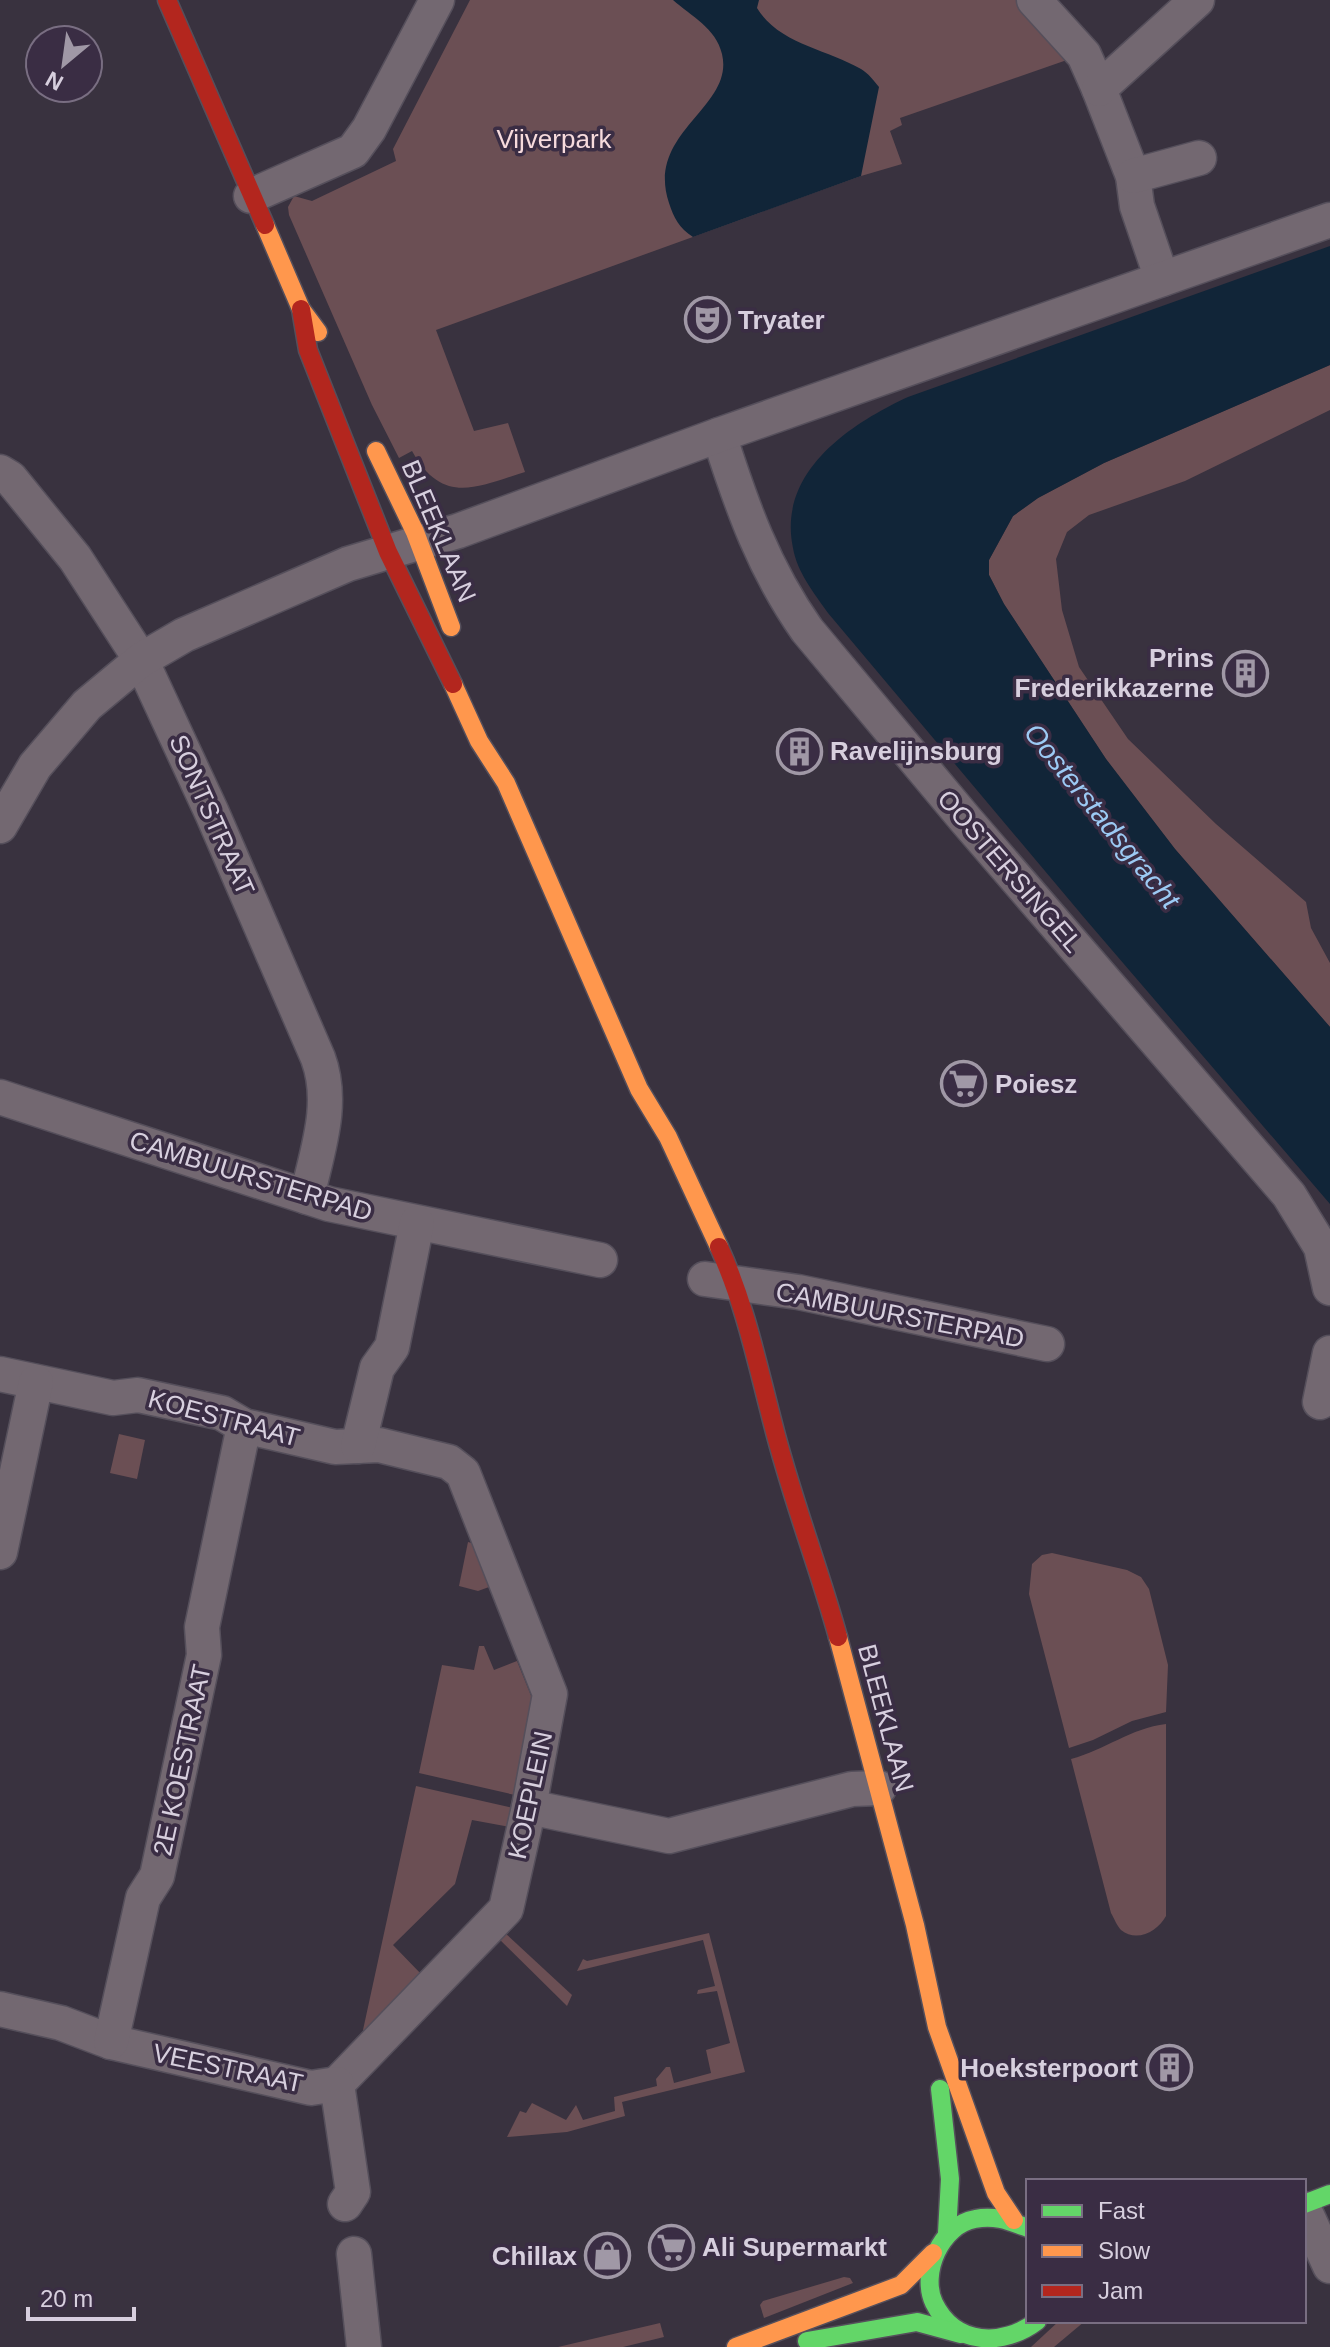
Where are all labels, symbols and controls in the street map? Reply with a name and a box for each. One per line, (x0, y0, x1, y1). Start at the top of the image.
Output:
north arrow (24, 24, 104, 104)
text: N (42, 66, 68, 96)
park label: Vijverpark (496, 124, 613, 154)
theatre icon: Tryater (683, 296, 731, 344)
place label: Tryater (738, 305, 825, 335)
street label: BLEEKLAAN (396, 455, 482, 607)
place label: Prins Frederikkazerne (1015, 643, 1214, 703)
building icon: Prins Frederikkazerne (1221, 649, 1269, 697)
water label: Oosterstadsgracht (1018, 717, 1187, 916)
building icon: Ravelijnsburg (775, 727, 823, 775)
street label: SONTSTRAAT (163, 730, 261, 900)
place label: Ravelijnsburg (830, 736, 1002, 766)
street label: OOSTERSINGEL (931, 784, 1089, 958)
supermarket icon: Poiesz (940, 1060, 988, 1108)
place label: Poiesz (995, 1069, 1077, 1099)
street label: CAMBUURSTERPAD (126, 1125, 376, 1227)
street label: CAMBUURSTERPAD (773, 1276, 1027, 1354)
street label: KOESTRAAT (145, 1383, 303, 1453)
street label: BLEEKLAAN (852, 1641, 920, 1795)
street label: 2E KOESTRAAT (147, 1662, 217, 1858)
street label: KOEPLEIN (502, 1728, 558, 1862)
street label: VEESTRAAT (150, 2037, 306, 2099)
building icon: Hoeksterpoort (1145, 2044, 1193, 2092)
place label: Hoeksterpoort (960, 2053, 1138, 2083)
legend (1026, 2179, 1306, 2323)
text: Fast (1098, 2197, 1145, 2224)
supermarket icon: Ali Supermarkt (647, 2223, 695, 2271)
shop icon: Chillax (584, 2232, 632, 2280)
place label: Ali Supermarkt (702, 2232, 887, 2262)
text: Slow (1098, 2237, 1151, 2264)
place label: Chillax (492, 2241, 578, 2271)
scale bar (28, 2271, 134, 2321)
text: Jam (1098, 2277, 1143, 2304)
text: 20 m (40, 2285, 93, 2312)

